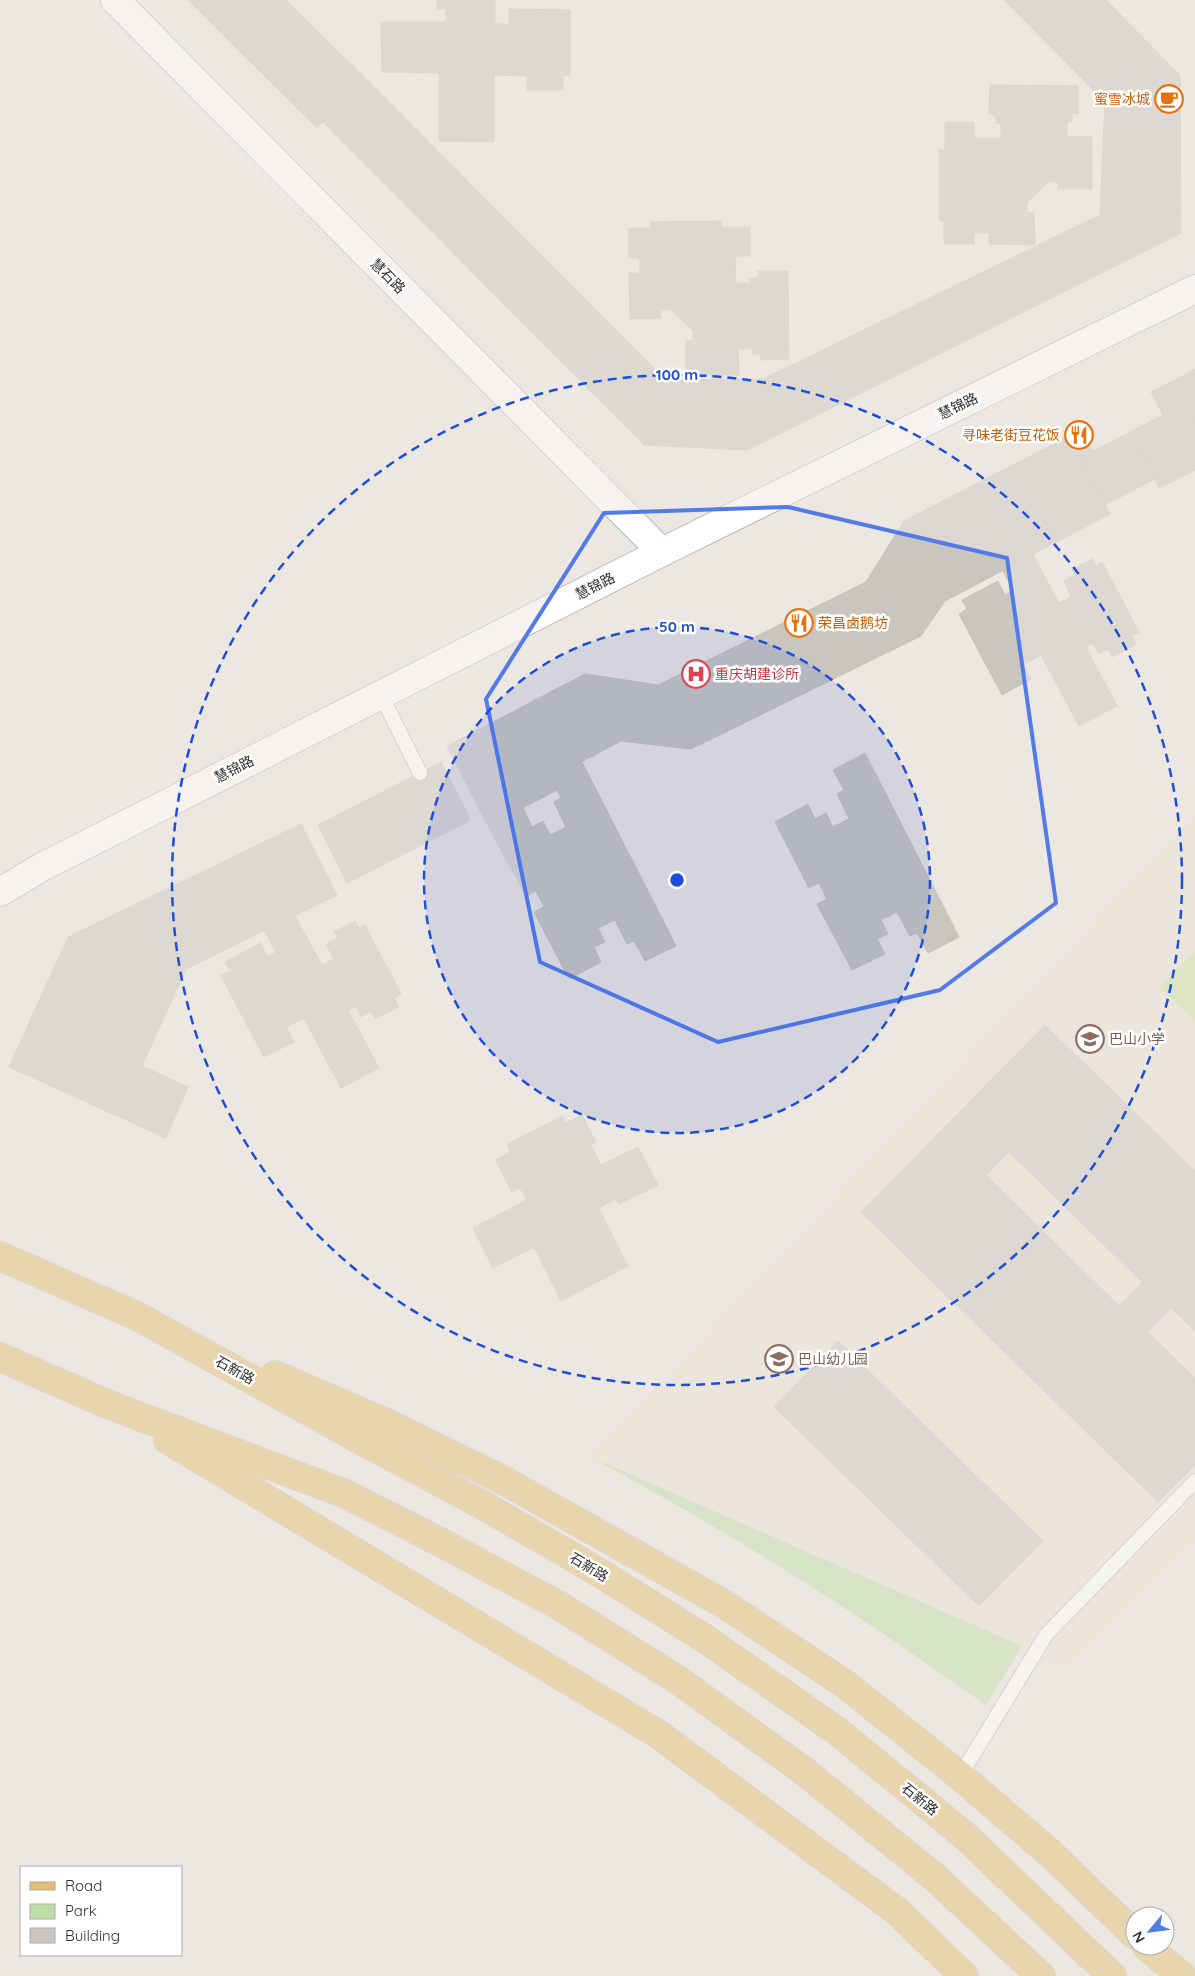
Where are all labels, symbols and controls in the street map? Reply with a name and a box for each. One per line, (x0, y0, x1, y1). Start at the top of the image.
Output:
cafe icon: 蜜雪冰城 (1154, 84, 1184, 114)
place label: 蜜雪冰城 (1094, 90, 1150, 108)
street label: 慧石路 (367, 255, 409, 297)
text: 100 m (656, 365, 698, 384)
street label: 慧锦路 (935, 389, 981, 423)
restaurant icon: 寻味老街豆花饭 (1064, 420, 1094, 450)
place label: 寻味老街豆花饭 (962, 426, 1060, 444)
street label: 慧锦路 (572, 568, 618, 604)
restaurant icon: 荣昌卤鹅坊 (784, 608, 814, 638)
place label: 荣昌卤鹅坊 (818, 614, 888, 632)
text: 50 m (659, 617, 695, 636)
hospital icon: 重庆胡建诊所 (681, 659, 711, 689)
place label: 重庆胡建诊所 (715, 665, 799, 683)
street label: 慧锦路 (211, 751, 257, 787)
centre of rings (668, 871, 686, 889)
school or university icon: 巴山小学 (1075, 1024, 1105, 1054)
place label: 巴山小学 (1109, 1030, 1165, 1048)
school or university icon: 巴山幼儿园 (764, 1344, 794, 1374)
place label: 巴山幼儿园 (798, 1350, 868, 1368)
street label: 石新路 (212, 1352, 258, 1388)
street label: 石新路 (566, 1548, 612, 1586)
street label: 石新路 (898, 1779, 942, 1819)
legend (20, 1866, 182, 1956)
text: Road (65, 1876, 102, 1895)
text: Park (65, 1901, 97, 1920)
north arrow (1125, 1906, 1175, 1956)
text: Building (65, 1926, 120, 1945)
text: N (1128, 1928, 1149, 1946)

